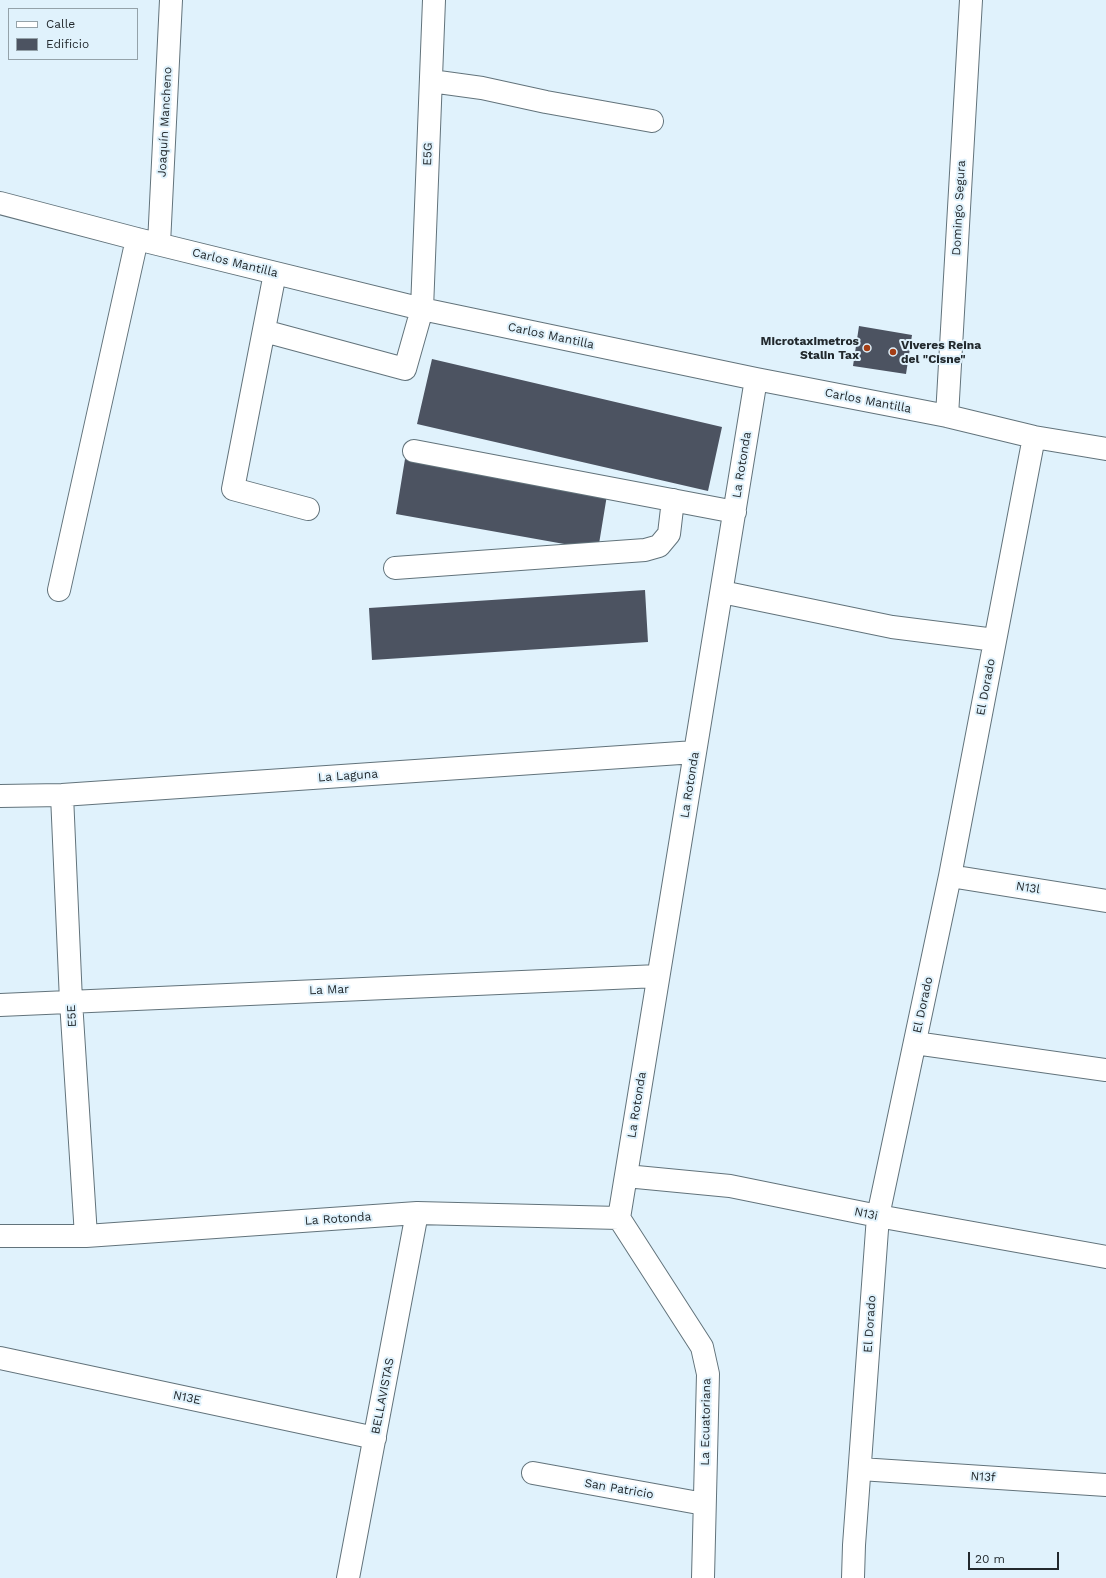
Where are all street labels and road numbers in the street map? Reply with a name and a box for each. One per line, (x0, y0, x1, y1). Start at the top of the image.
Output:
street label: Joaquín Mancheno (155, 66, 175, 178)
street label: E5G (420, 142, 436, 166)
street label: Domingo Segura (949, 160, 969, 256)
street label: Carlos Mantilla (191, 245, 279, 281)
street label: Carlos Mantilla (507, 320, 595, 352)
street label: Carlos Mantilla (823, 386, 913, 416)
street label: La Rotonda (730, 431, 754, 499)
street label: El Dorado (973, 657, 999, 717)
street label: La Rotonda (678, 751, 702, 819)
street label: La Laguna (318, 767, 378, 785)
street label: N13l (1015, 879, 1041, 897)
street label: El Dorado (910, 975, 936, 1035)
street label: La Mar (309, 982, 349, 998)
street label: E5E (64, 1004, 80, 1028)
street label: La Rotonda (625, 1071, 649, 1139)
street label: N13i (853, 1204, 879, 1224)
street label: La Rotonda (304, 1209, 372, 1229)
street label: El Dorado (861, 1295, 879, 1353)
street label: BELLAVISTAS (369, 1357, 397, 1435)
street label: La Ecuatoriana (698, 1378, 714, 1466)
street label: N13E (172, 1388, 202, 1408)
street label: N13f (970, 1469, 996, 1485)
street label: San Patricio (583, 1476, 655, 1502)

